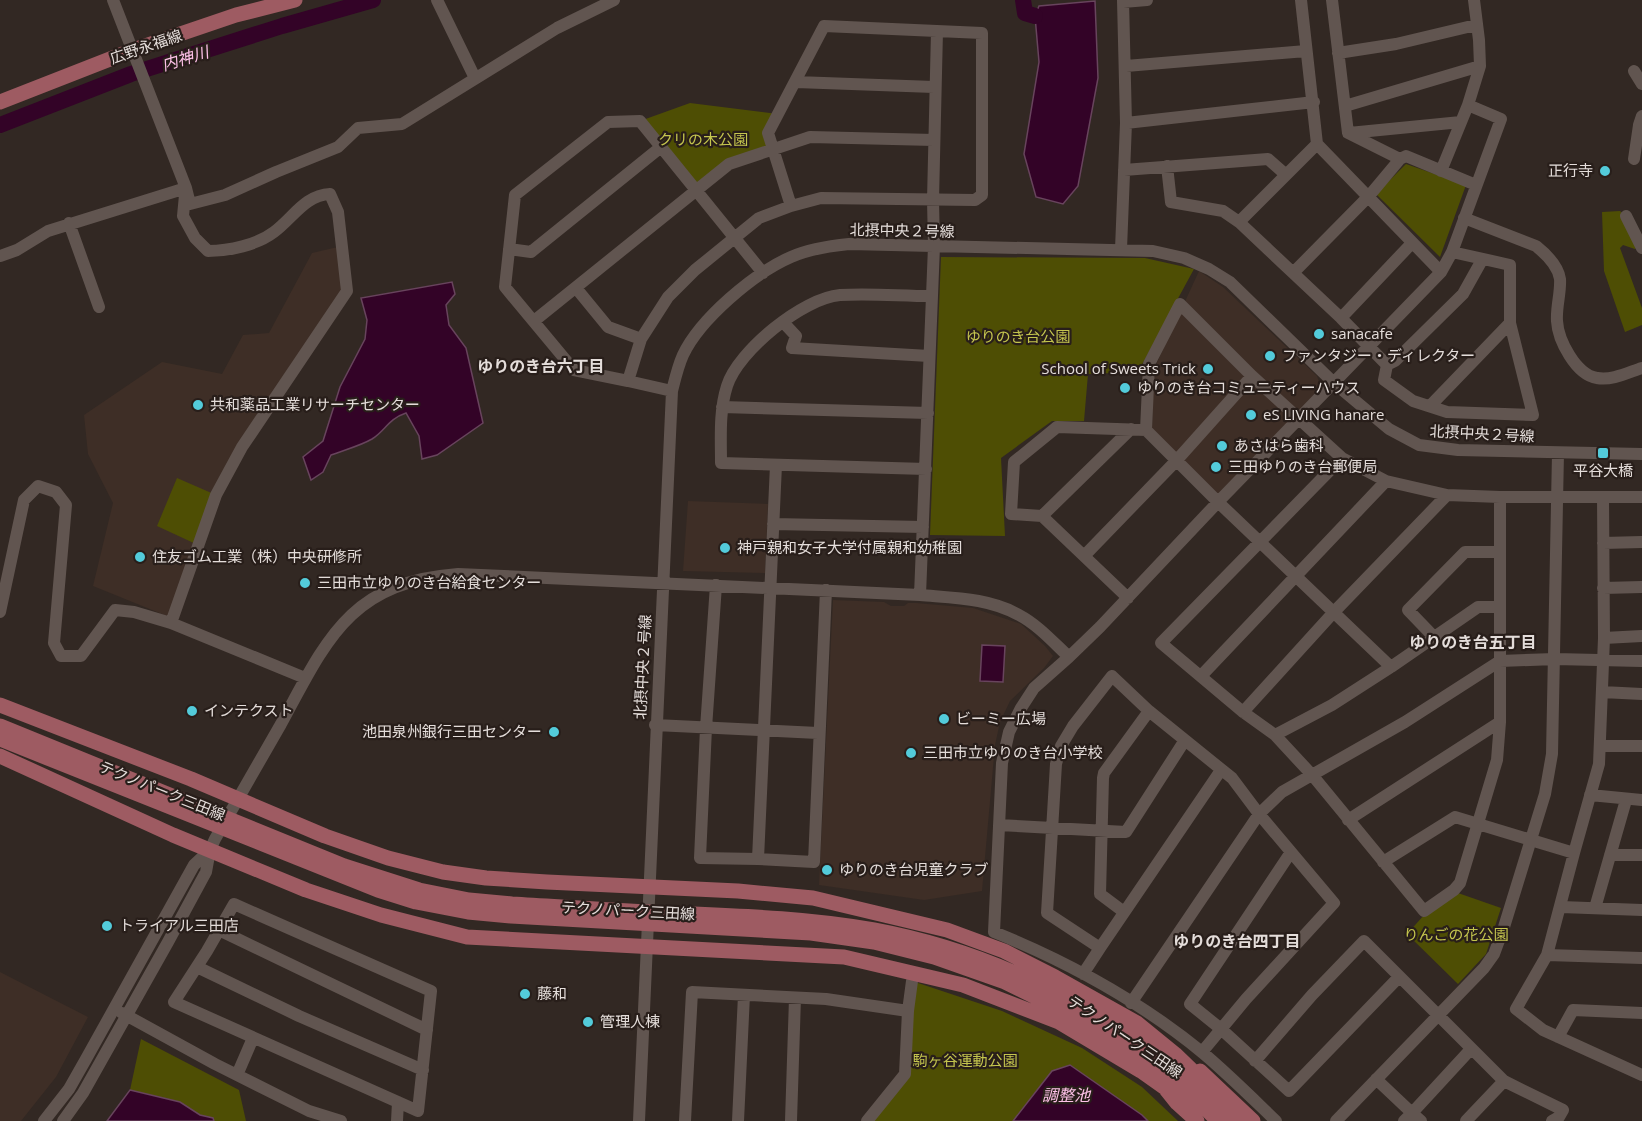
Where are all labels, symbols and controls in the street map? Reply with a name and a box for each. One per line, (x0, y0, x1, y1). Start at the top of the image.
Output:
street label: 広野永福線 (107, 24, 184, 68)
water label: 内神川 (159, 40, 213, 76)
park label: クリの木公園 (658, 129, 748, 149)
place label: 正行寺 (1548, 160, 1593, 180)
marker: 正行寺 (1598, 164, 1612, 178)
street label: 北摂中央２号線 (849, 219, 955, 241)
place label: sanacafe (1331, 323, 1393, 343)
park label: ゆりのき台公園 (966, 326, 1070, 346)
marker: sanacafe (1312, 327, 1326, 341)
place label: ファンタジー・ディレクター (1282, 345, 1475, 365)
marker: ファンタジー・ディレクター (1263, 349, 1277, 363)
district label: ゆりのき台六丁目 (477, 355, 605, 377)
place label: School of Sweets Trick (1041, 358, 1196, 378)
marker: School of Sweets Trick (1201, 362, 1215, 376)
place label: ゆりのき台コミュニティーハウス (1137, 377, 1360, 397)
marker: ゆりのき台コミュニティーハウス (1118, 381, 1132, 395)
place label: 共和薬品工業リサーチセンター (210, 394, 420, 414)
marker: 共和薬品工業リサーチセンター (191, 398, 205, 412)
place label: eS LIVING hanare (1263, 404, 1384, 424)
marker: eS LIVING hanare (1244, 408, 1258, 422)
street label: 北摂中央２号線 (1429, 420, 1535, 446)
place label: あさはら歯科 (1234, 435, 1324, 455)
marker: あさはら歯科 (1215, 439, 1229, 453)
marker: 平谷大橋 (1596, 446, 1610, 460)
place label: 三田ゆりのき台郵便局 (1228, 456, 1378, 476)
marker: 三田ゆりのき台郵便局 (1209, 460, 1223, 474)
place label: 平谷大橋 (1573, 460, 1633, 480)
place label: 神戸親和女子大学付属親和幼稚園 (737, 537, 962, 557)
marker: 神戸親和女子大学付属親和幼稚園 (718, 541, 732, 555)
place label: 住友ゴム工業（株）中央研修所 (152, 546, 362, 566)
marker: 住友ゴム工業（株）中央研修所 (133, 550, 147, 564)
place label: 三田市立ゆりのき台給食センター (317, 572, 542, 592)
marker: 三田市立ゆりのき台給食センター (298, 576, 312, 590)
street label: 北摂中央２号線 (629, 614, 655, 720)
district label: ゆりのき台五丁目 (1409, 631, 1537, 653)
place label: インテクスト (204, 700, 294, 720)
marker: インテクスト (185, 704, 199, 718)
place label: ビーミー広場 (956, 708, 1046, 728)
marker: ビーミー広場 (937, 712, 951, 726)
place label: 池田泉州銀行三田センター (362, 721, 542, 741)
marker: 池田泉州銀行三田センター (547, 725, 561, 739)
place label: 三田市立ゆりのき台小学校 (923, 742, 1103, 762)
marker: 三田市立ゆりのき台小学校 (904, 746, 918, 760)
street label: テクノパーク三田線 (96, 756, 228, 824)
place label: ゆりのき台児童クラブ (839, 859, 989, 879)
marker: ゆりのき台児童クラブ (820, 863, 834, 877)
street label: テクノパーク三田線 (561, 897, 696, 923)
place label: トライアル三田店 (119, 915, 239, 935)
marker: トライアル三田店 (100, 919, 114, 933)
park label: りんごの花公園 (1403, 924, 1509, 944)
district label: ゆりのき台四丁目 (1173, 930, 1301, 952)
place label: 藤和 (537, 983, 567, 1003)
marker: 藤和 (518, 987, 532, 1001)
street label: テクノパーク三田線 (1064, 990, 1187, 1082)
place label: 管理人棟 (600, 1011, 660, 1031)
marker: 管理人棟 (581, 1015, 595, 1029)
park label: 駒ヶ谷運動公園 (912, 1050, 1018, 1070)
water label: 調整池 (1042, 1084, 1092, 1106)

